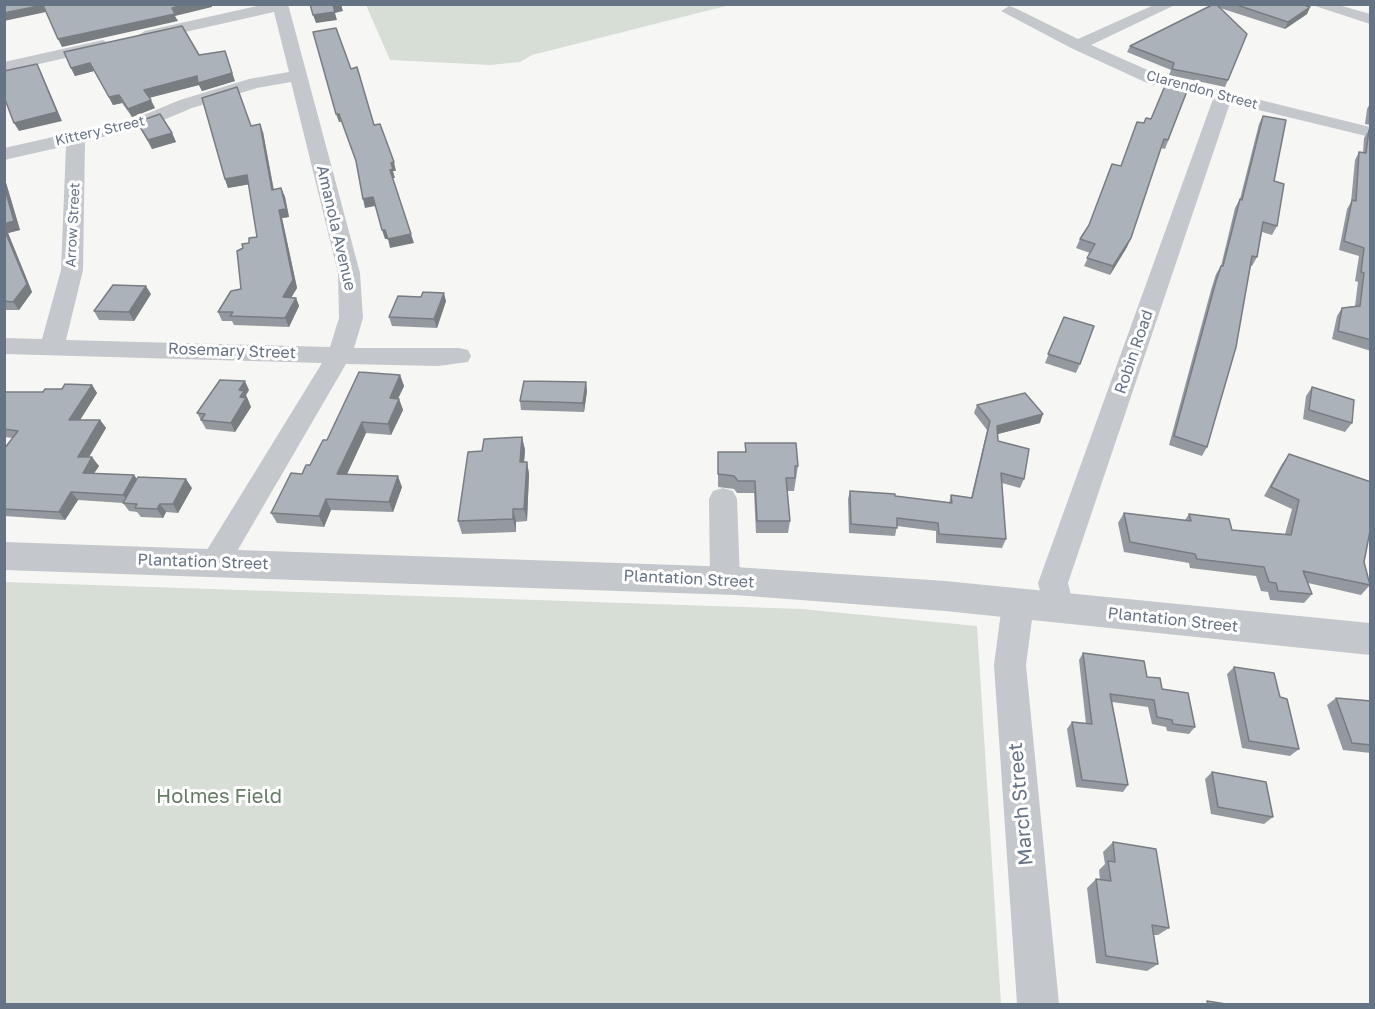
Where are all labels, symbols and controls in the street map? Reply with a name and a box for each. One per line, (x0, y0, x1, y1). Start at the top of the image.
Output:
street label: Clarendon Street (1145, 67, 1259, 113)
street label: Kittery Street (54, 113, 146, 149)
street label: Amanola Avenue (312, 163, 360, 293)
street label: Arrow Street (62, 182, 84, 268)
street label: Robin Road (1111, 308, 1157, 396)
street label: Rosemary Street (168, 339, 296, 363)
street label: Plantation Street (137, 550, 269, 574)
street label: Plantation Street (623, 566, 755, 592)
street label: Plantation Street (1107, 604, 1239, 636)
street label: March Street (1004, 741, 1038, 867)
park label: Holmes Field (156, 785, 282, 809)

